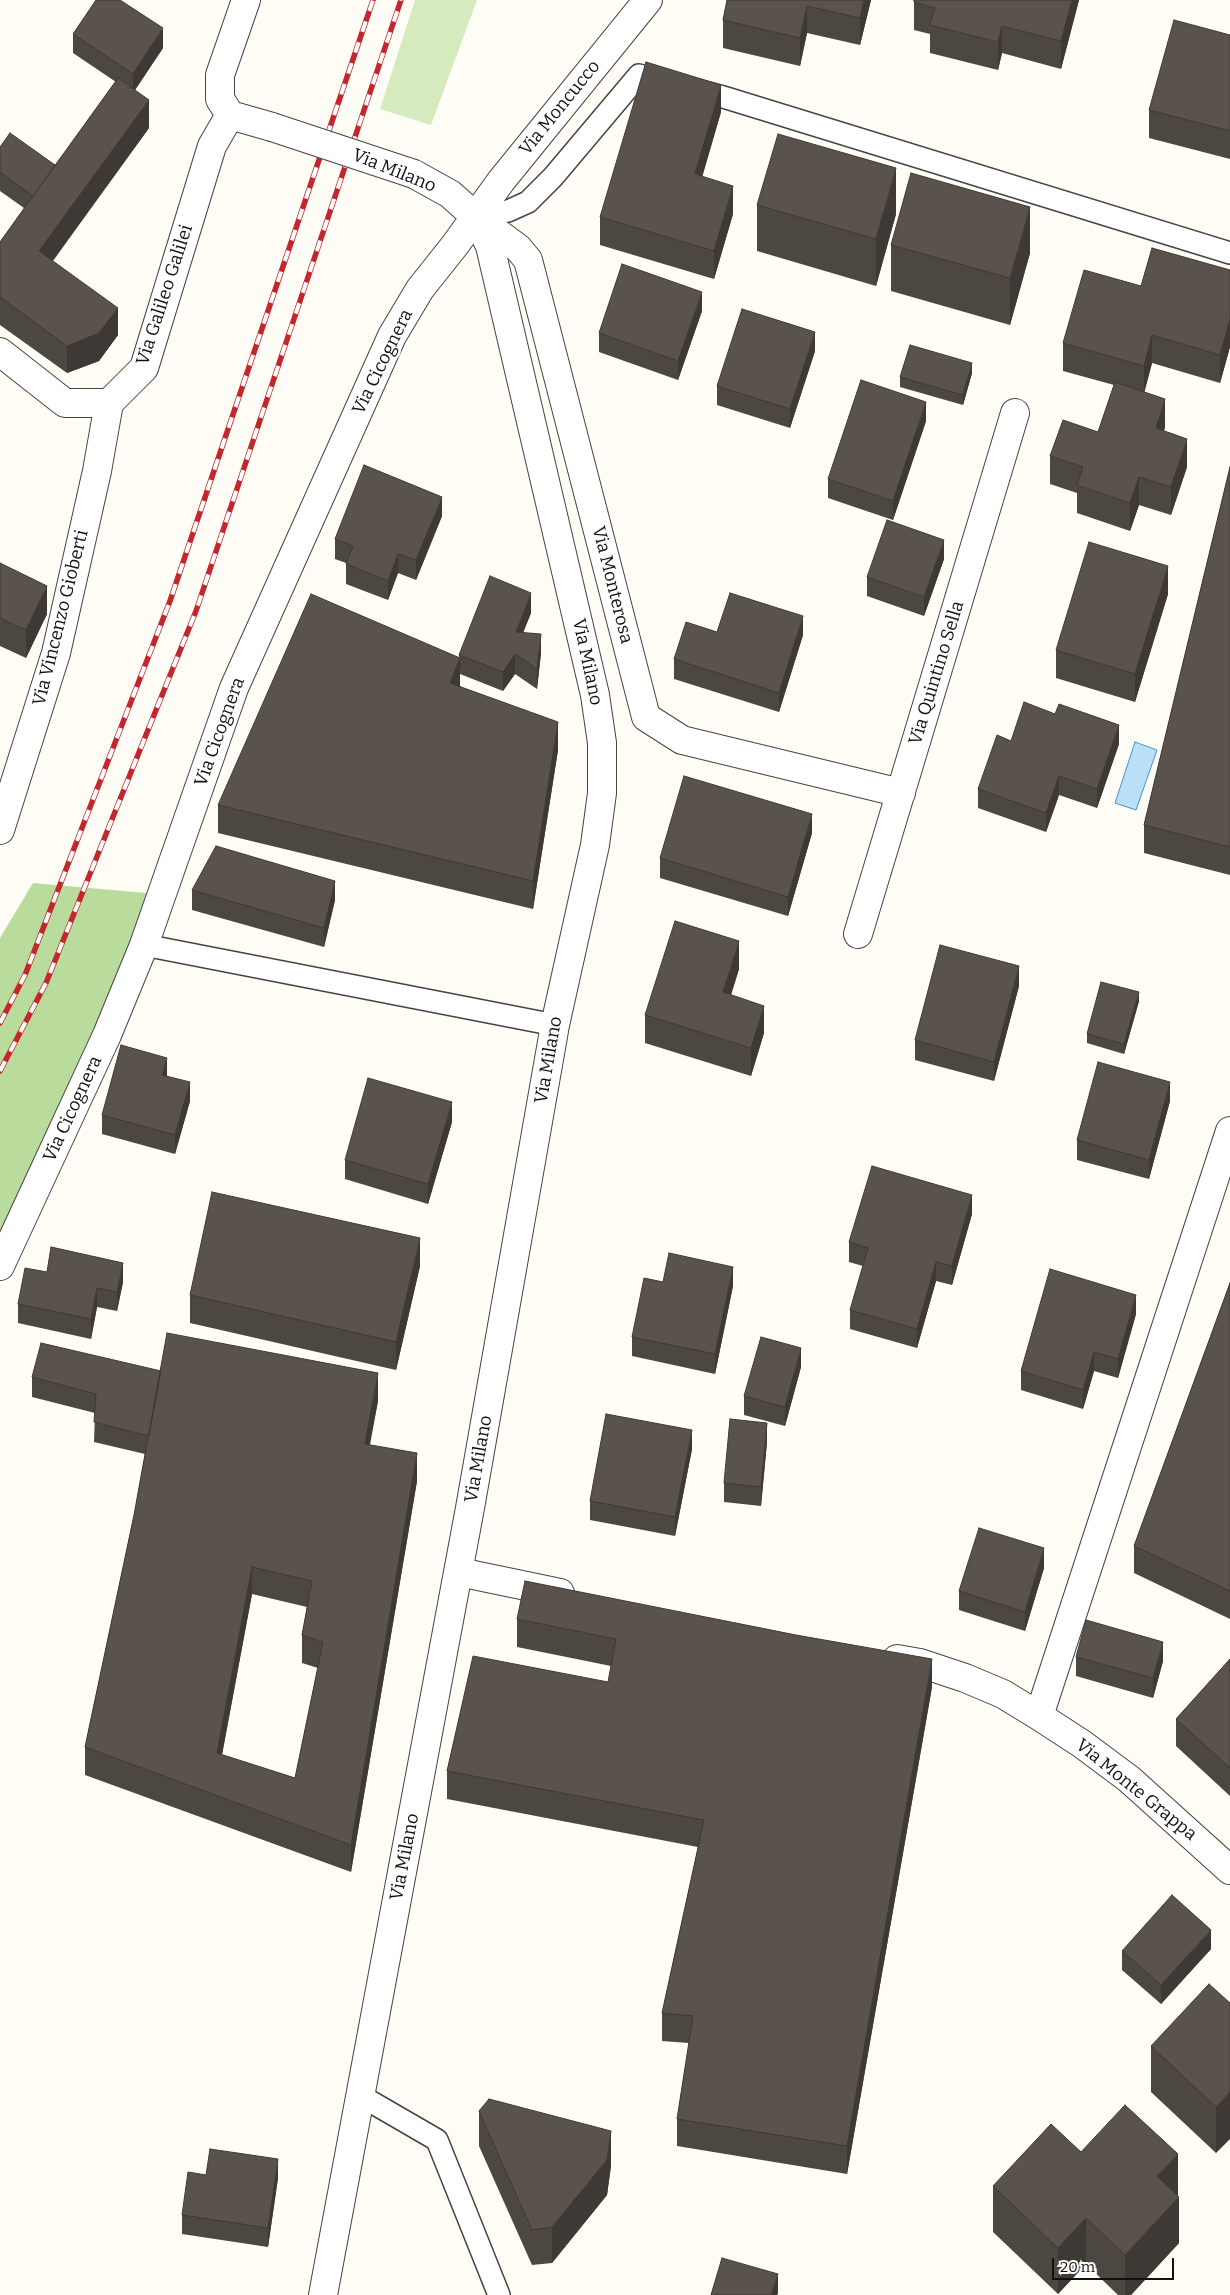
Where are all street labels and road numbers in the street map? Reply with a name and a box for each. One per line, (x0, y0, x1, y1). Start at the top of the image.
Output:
street label: Via Moncucco (515, 56, 605, 160)
street label: Via Milano (349, 144, 439, 198)
street label: Via Galileo Galilei (132, 222, 198, 368)
street label: Via Cicognera (348, 306, 418, 418)
street label: Via Monterosa (587, 524, 637, 646)
street label: Via Vincenzo Gioberti (29, 528, 93, 708)
street label: Via Quintino Sella (905, 599, 969, 747)
street label: Via Milano (567, 617, 607, 707)
street label: Via Cicognera (190, 675, 250, 789)
street label: Via Milano (531, 1015, 567, 1105)
street label: Via Cicognera (39, 1053, 107, 1165)
street label: Via Milano (461, 1414, 497, 1504)
street label: Via Monte Grappa (1071, 1735, 1201, 1845)
street label: Via Milano (386, 1812, 424, 1902)

